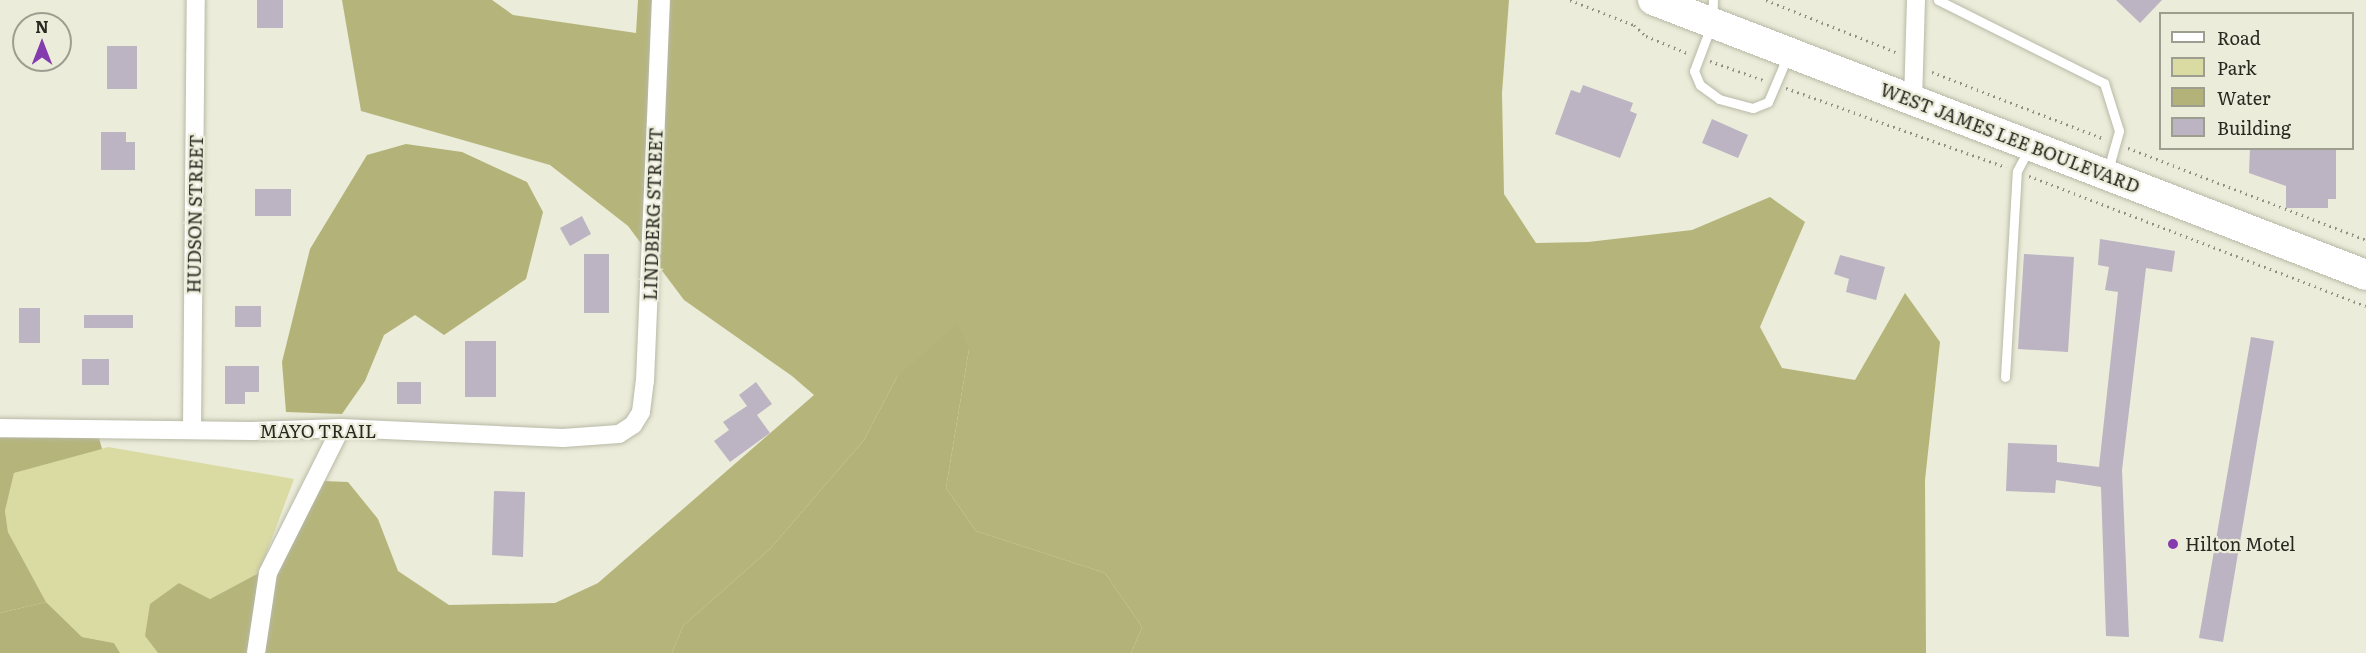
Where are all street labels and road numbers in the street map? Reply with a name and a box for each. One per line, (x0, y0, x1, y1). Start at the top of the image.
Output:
street label: WEST JAMES LEE BOULEVARD (1877, 78, 2143, 198)
street label: LINDBERG STREET (639, 127, 667, 301)
street label: HUDSON STREET (183, 134, 207, 294)
street label: MAYO TRAIL (260, 420, 376, 442)

